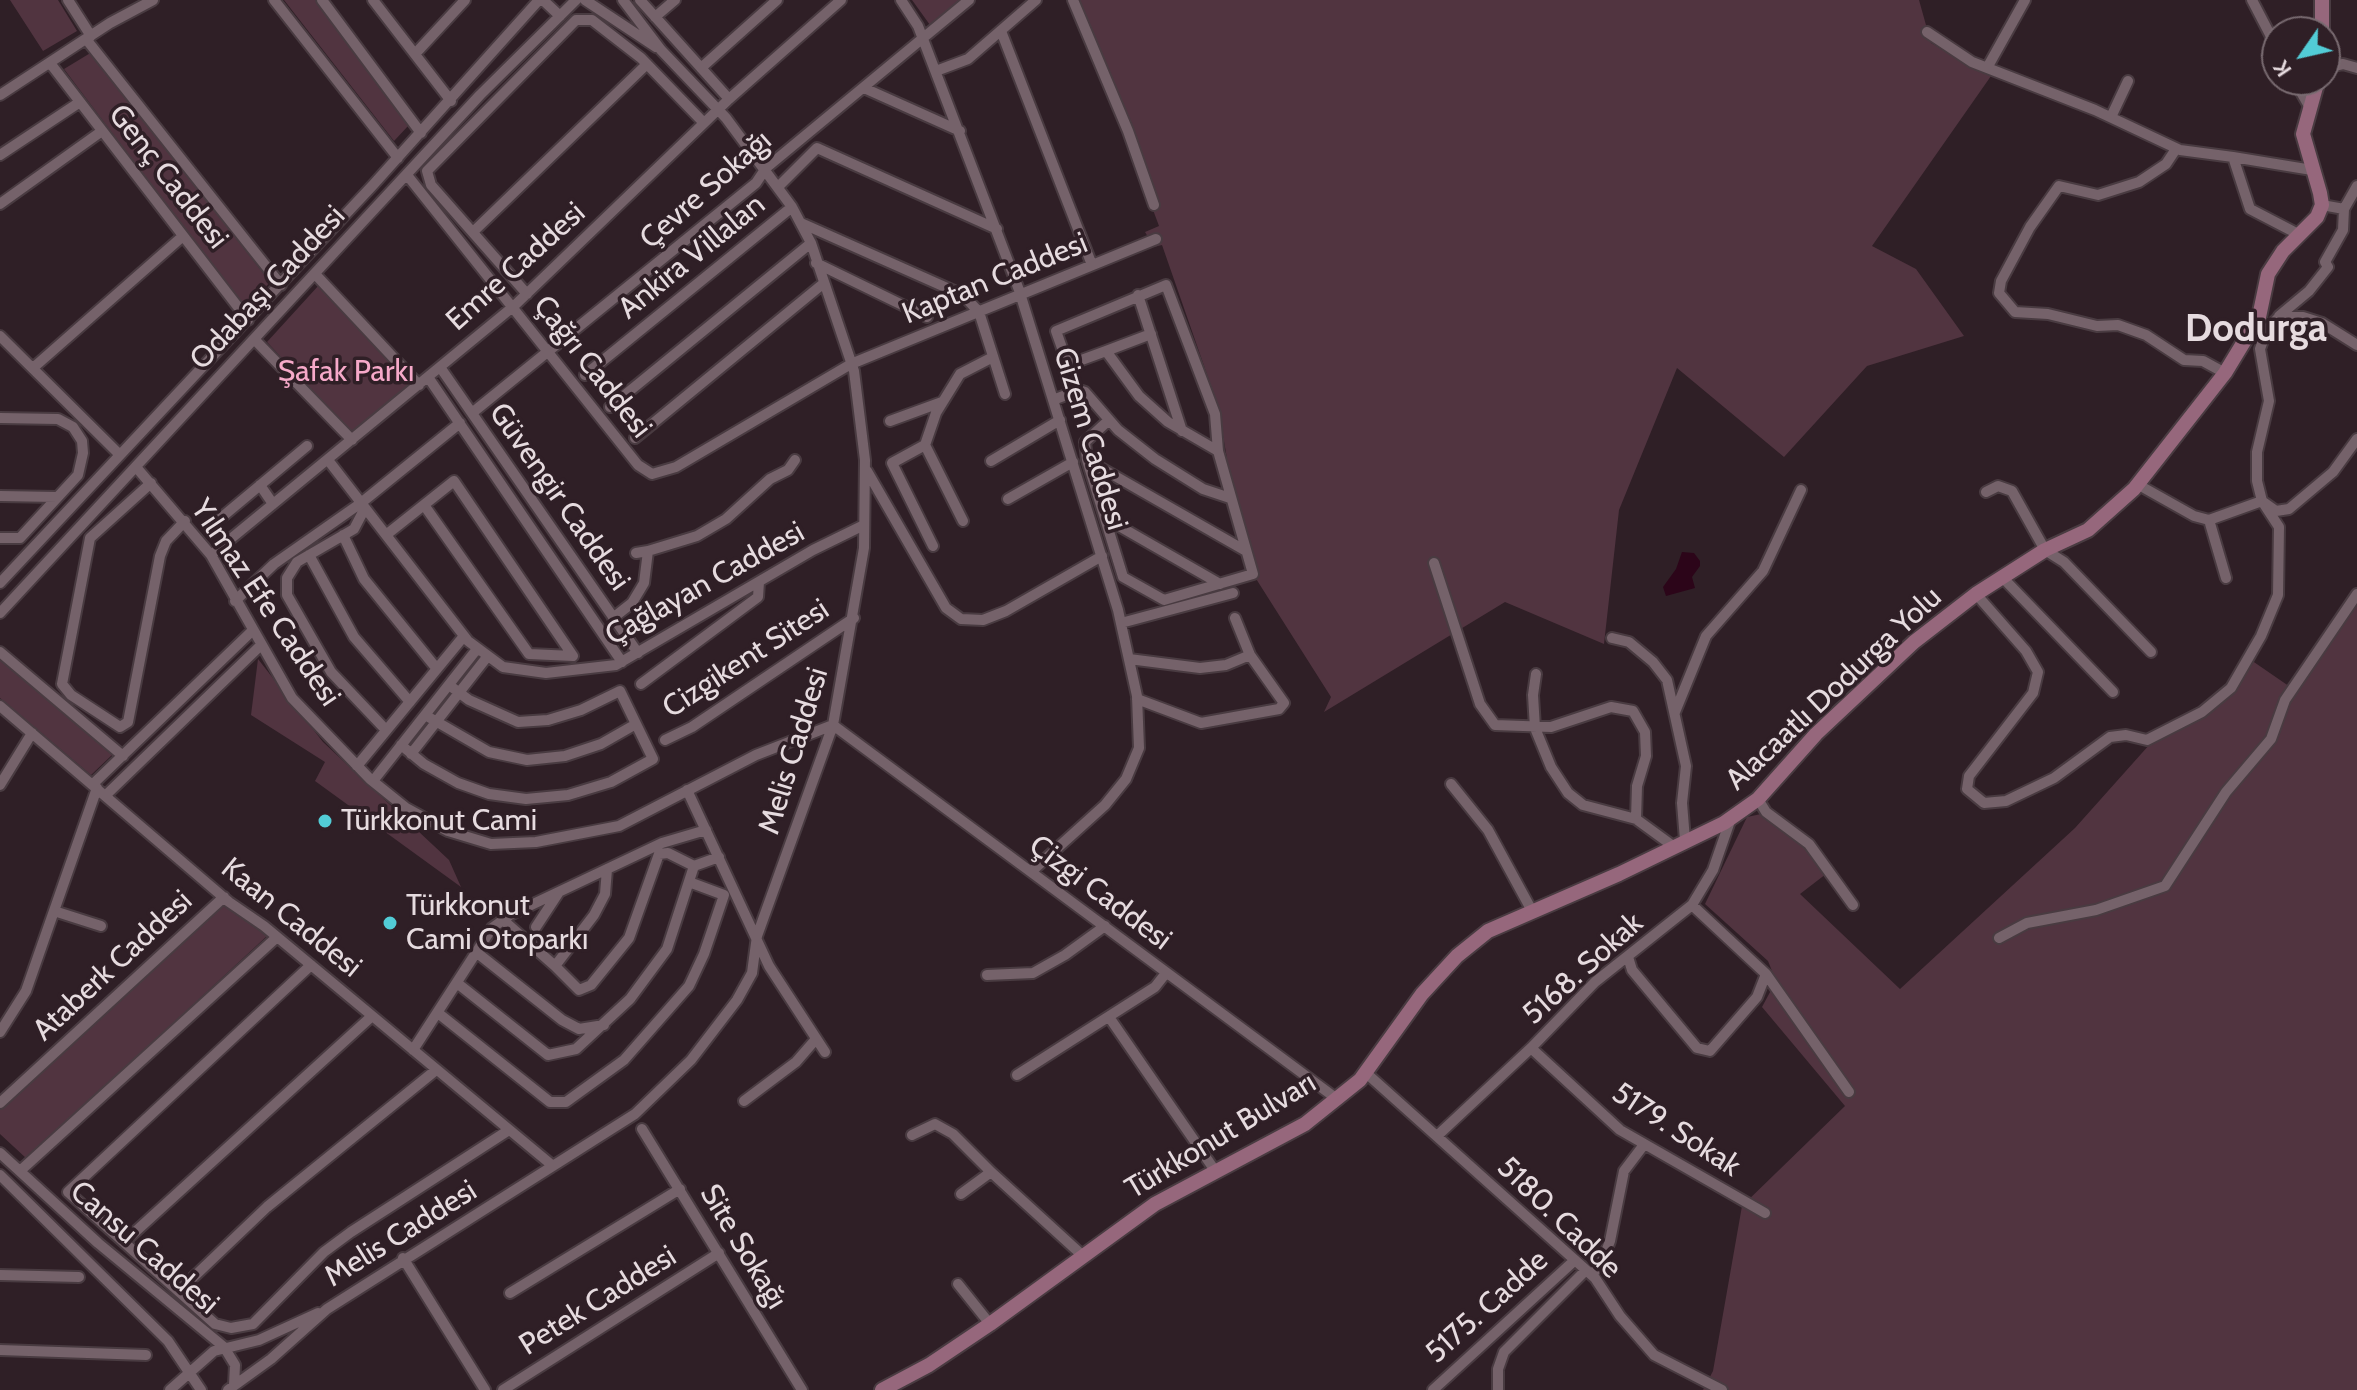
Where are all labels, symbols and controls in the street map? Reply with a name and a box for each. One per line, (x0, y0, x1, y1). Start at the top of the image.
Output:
north arrow (2261, 16, 2341, 96)
text: K (2267, 55, 2297, 82)
street label: Genç Caddesi (101, 98, 235, 256)
street label: Çevre Sokağı (633, 123, 779, 257)
street label: Ankira Villalan (611, 187, 773, 327)
street label: Emre Caddesi (439, 195, 593, 339)
street label: Odabaşı Caddesi (183, 199, 353, 377)
street label: Kaptan Caddesi (897, 226, 1093, 332)
street label: Çağrı Caddesi (525, 289, 659, 445)
district label: Dodurga (2185, 307, 2327, 353)
street label: Gizem Caddesi (1045, 343, 1135, 535)
park label: Şafak Parkı (278, 354, 414, 390)
street label: Güvengir Caddesi (481, 396, 637, 598)
street label: Yılmaz Efe Caddesi (183, 493, 347, 713)
street label: Çağlayan Caddesi (599, 514, 811, 654)
street label: Alacaatlı Dodurga Yolu (1719, 580, 1949, 798)
street label: Cizgikent Sitesi (656, 592, 836, 726)
street label: Melis Caddesi (752, 663, 836, 839)
place label: Türkkonut Cami (341, 803, 537, 839)
marker: Türkkonut Cami (316, 812, 334, 830)
street label: Çizgi Caddesi (1022, 828, 1178, 958)
street label: Kaan Caddesi (214, 851, 368, 985)
street label: Ataberk Caddesi (26, 883, 200, 1049)
place label: Türkkonut Cami Otoparkı (406, 888, 588, 958)
street label: 5168. Sokak (1515, 906, 1651, 1032)
marker: Türkkonut Cami Otoparkı (381, 914, 399, 932)
street label: Türkkonut Bulvarı (1119, 1065, 1323, 1207)
street label: 5179. Sokak (1605, 1075, 1747, 1185)
street label: 5180. Cadde (1489, 1150, 1629, 1286)
street label: Melis Caddesi (318, 1173, 484, 1295)
street label: Cansu Caddesi (62, 1174, 226, 1322)
street label: Site Sokağı (692, 1178, 794, 1316)
street label: Petek Caddesi (513, 1239, 683, 1363)
street label: 5175. Cadde (1419, 1243, 1555, 1371)

